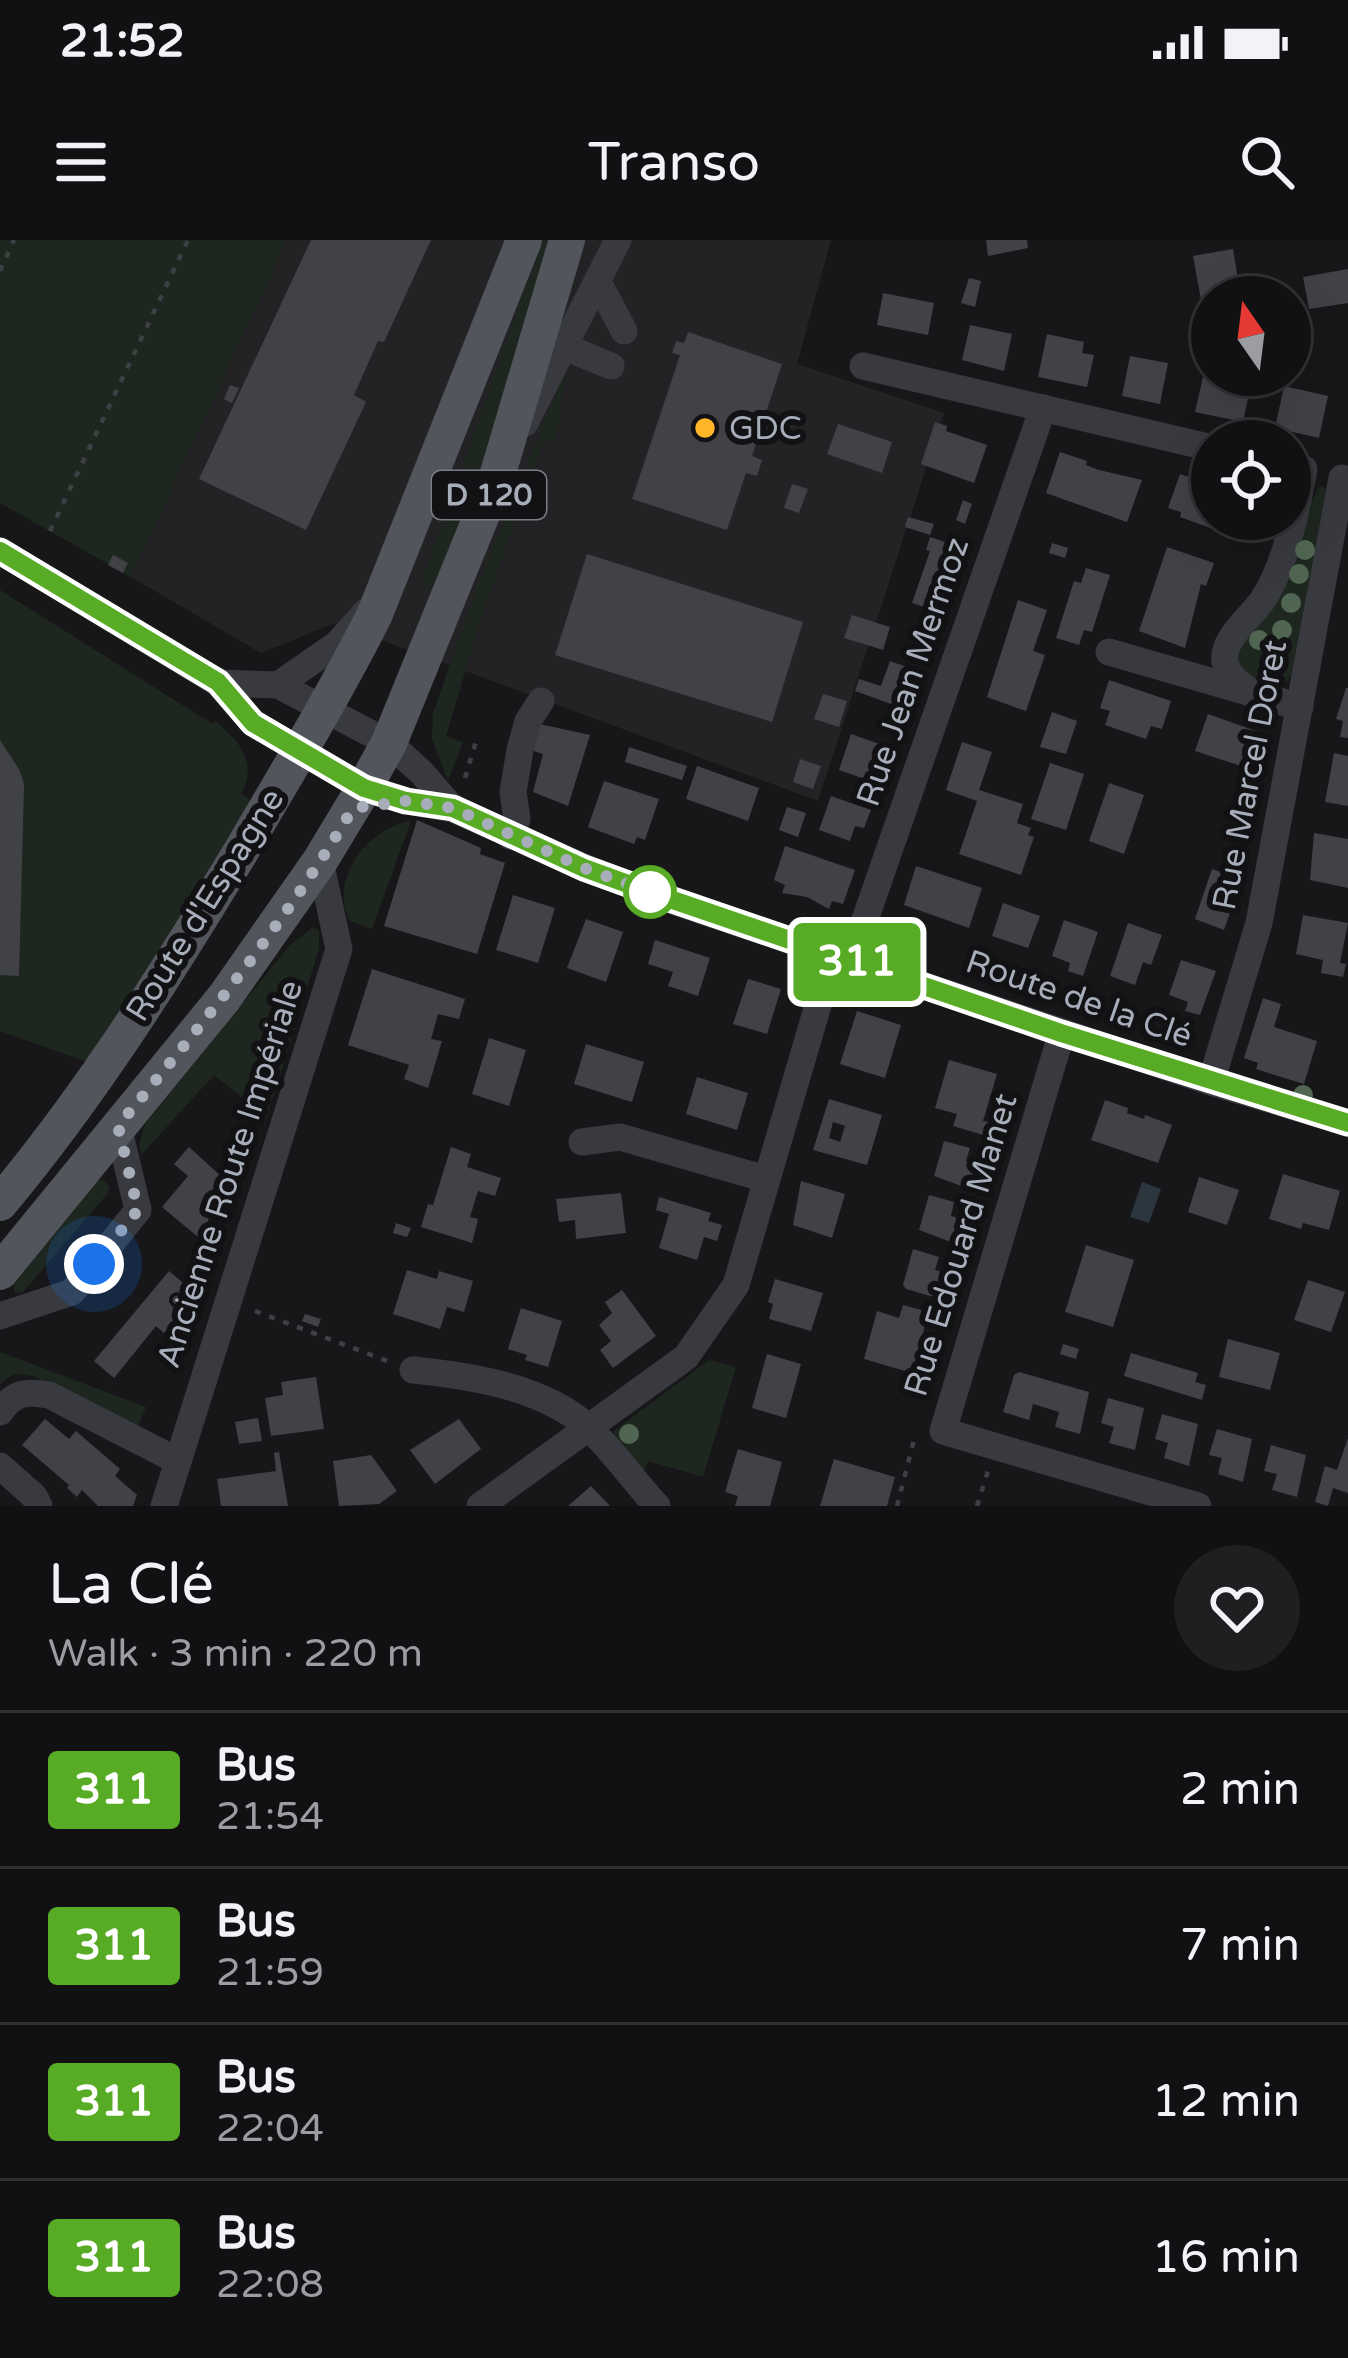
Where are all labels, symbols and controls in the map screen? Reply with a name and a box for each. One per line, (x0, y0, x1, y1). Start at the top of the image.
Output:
text: 21:52 (60, 15, 185, 69)
icon: menu (48, 129, 114, 195)
icon: search (1234, 129, 1300, 195)
text: Transo (588, 130, 760, 195)
north arrow (1191, 276, 1311, 396)
map controls (1191, 276, 1311, 540)
place label: GDC (729, 409, 802, 448)
marker: GDC (692, 415, 718, 441)
button: locate (1191, 420, 1311, 540)
road number: D 120 (432, 471, 546, 519)
street label: Rue Jean Mermoz (849, 532, 977, 812)
street label: Rue Marcel Doret (1205, 637, 1295, 913)
street label: Route d'Espagne (118, 781, 292, 1029)
unlabelled marker (625, 867, 675, 917)
line badge: 311 (788, 923, 926, 1001)
text: 311 (817, 936, 897, 987)
street label: Route de la Clé (961, 942, 1197, 1056)
street label: Ancienne Route Impériale (149, 975, 311, 1373)
street label: Rue Edouard Manet (896, 1089, 1026, 1401)
your location (64, 1234, 124, 1294)
button: heart (1174, 1545, 1300, 1671)
text: La Clé (48, 1551, 214, 1619)
text: Walk · 3 min · 220 m (48, 1630, 423, 1677)
text: Bus (216, 1739, 296, 1793)
text: 2 min (1180, 1763, 1300, 1817)
text: 311 (74, 1764, 154, 1815)
text: 21:54 (216, 1793, 324, 1840)
text: Bus (216, 1895, 296, 1949)
text: 7 min (1180, 1919, 1300, 1973)
text: 311 (74, 1920, 154, 1971)
text: 21:59 (216, 1949, 324, 1996)
text: Bus (216, 2051, 296, 2105)
text: 12 min (1152, 2075, 1300, 2129)
text: 311 (74, 2076, 154, 2127)
text: 22:04 (216, 2105, 324, 2152)
text: Bus (216, 2207, 296, 2261)
text: 16 min (1152, 2231, 1300, 2285)
text: 311 (74, 2232, 154, 2283)
text: 22:08 (216, 2261, 324, 2308)

